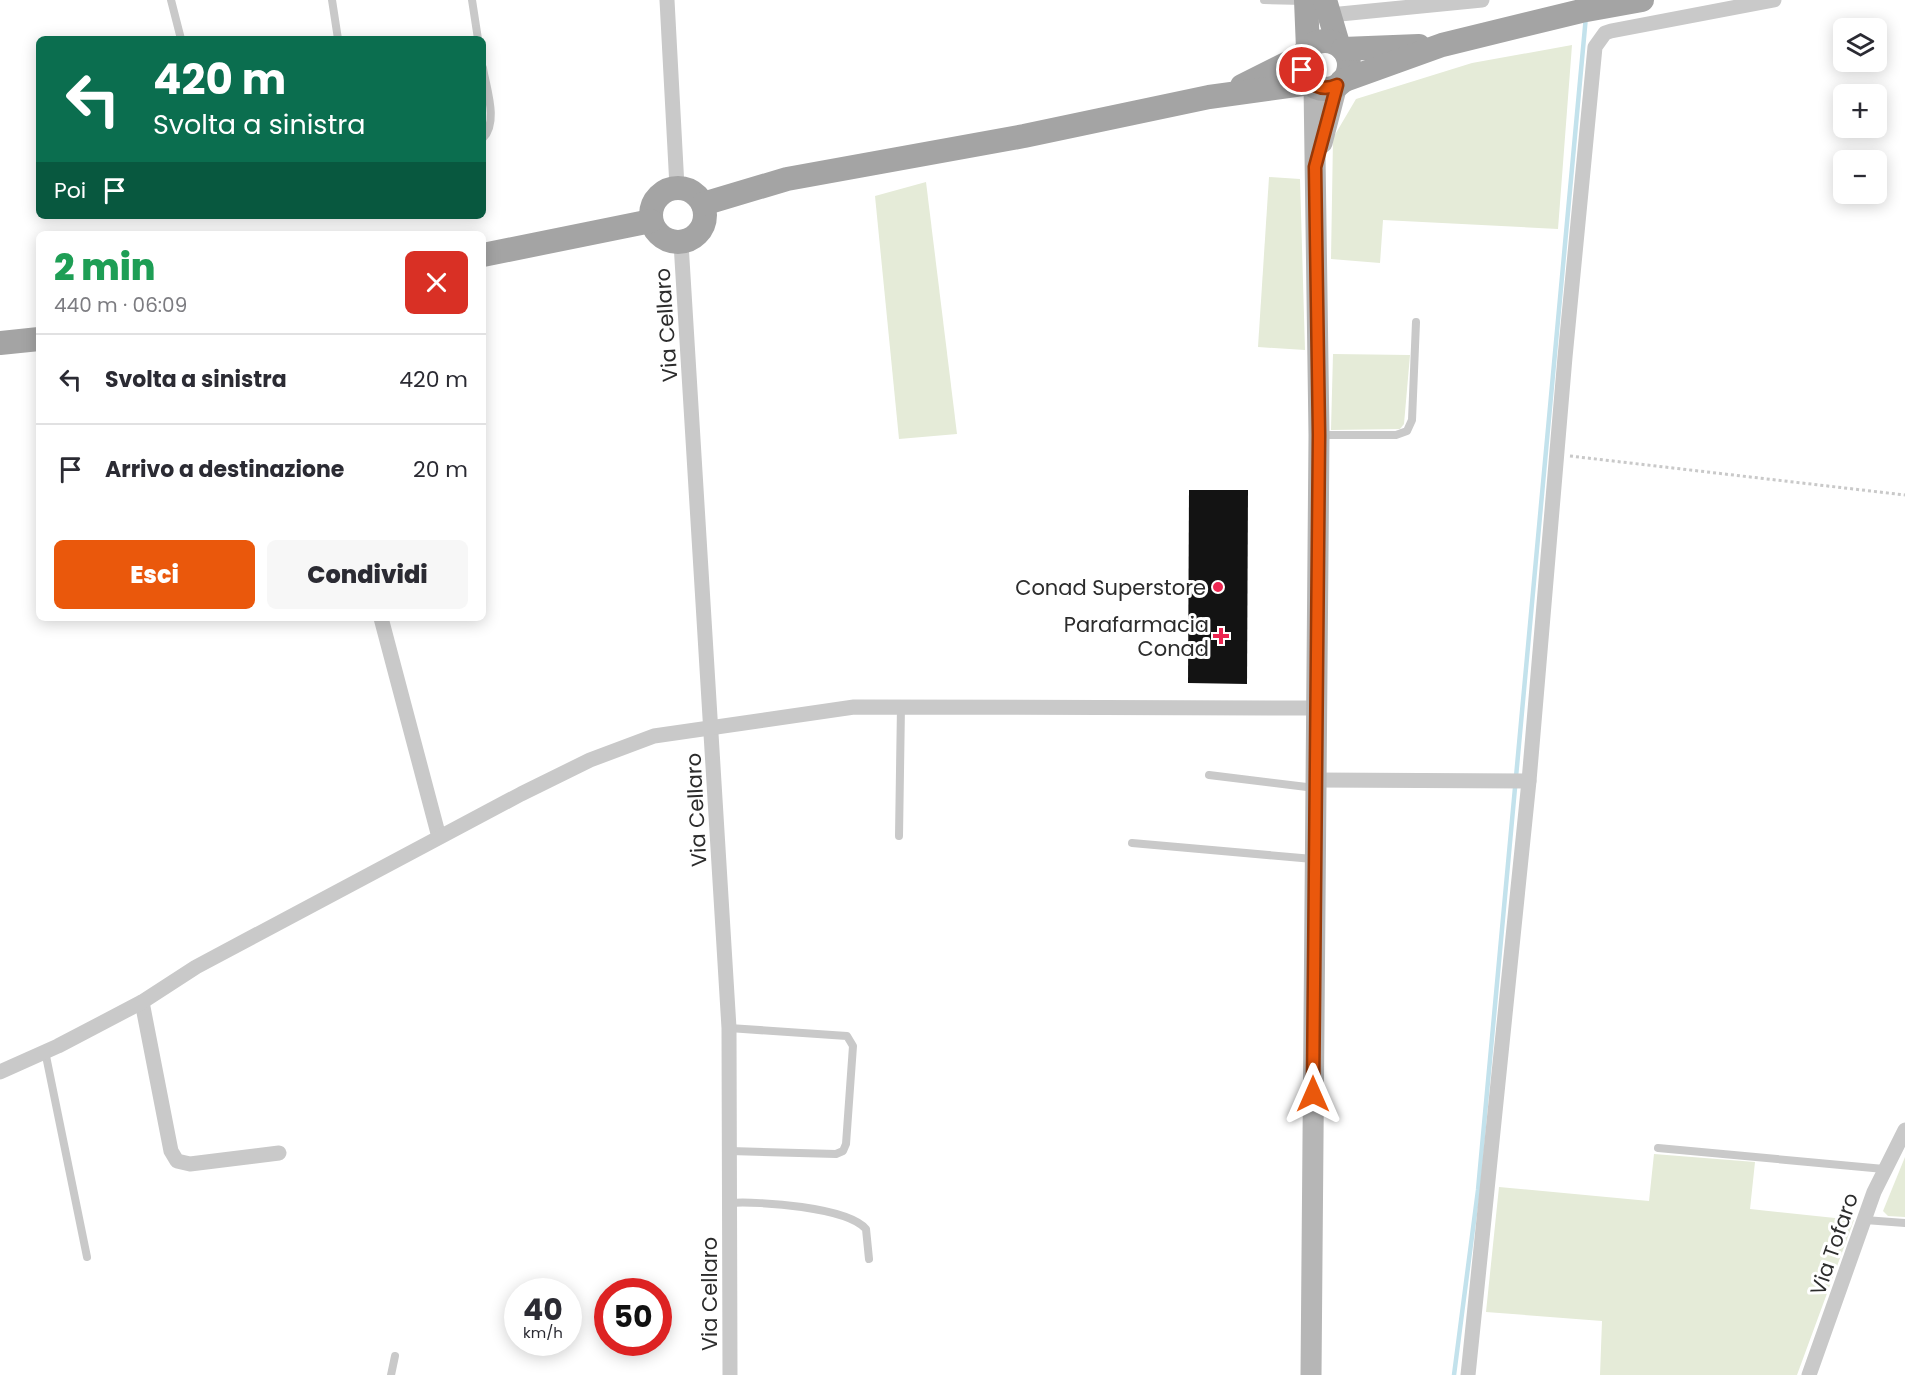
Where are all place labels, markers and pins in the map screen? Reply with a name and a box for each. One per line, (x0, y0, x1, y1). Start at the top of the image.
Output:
pin (1276, 44, 1327, 95)
place label: Conad Superstore (1015, 573, 1206, 602)
marker: Conad Superstore (1211, 580, 1225, 594)
place label: Parafarmacia Conad (1064, 610, 1209, 663)
marker: Parafarmacia Conad (1214, 629, 1228, 643)

